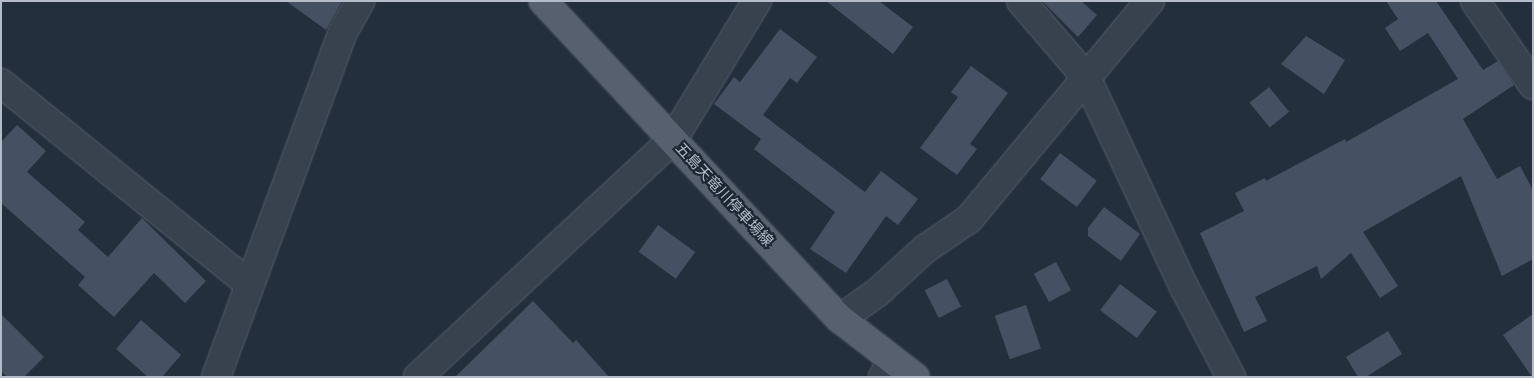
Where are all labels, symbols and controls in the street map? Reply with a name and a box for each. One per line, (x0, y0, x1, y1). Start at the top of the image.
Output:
street label: 五島天竜川停車場線 (671, 139, 777, 251)

